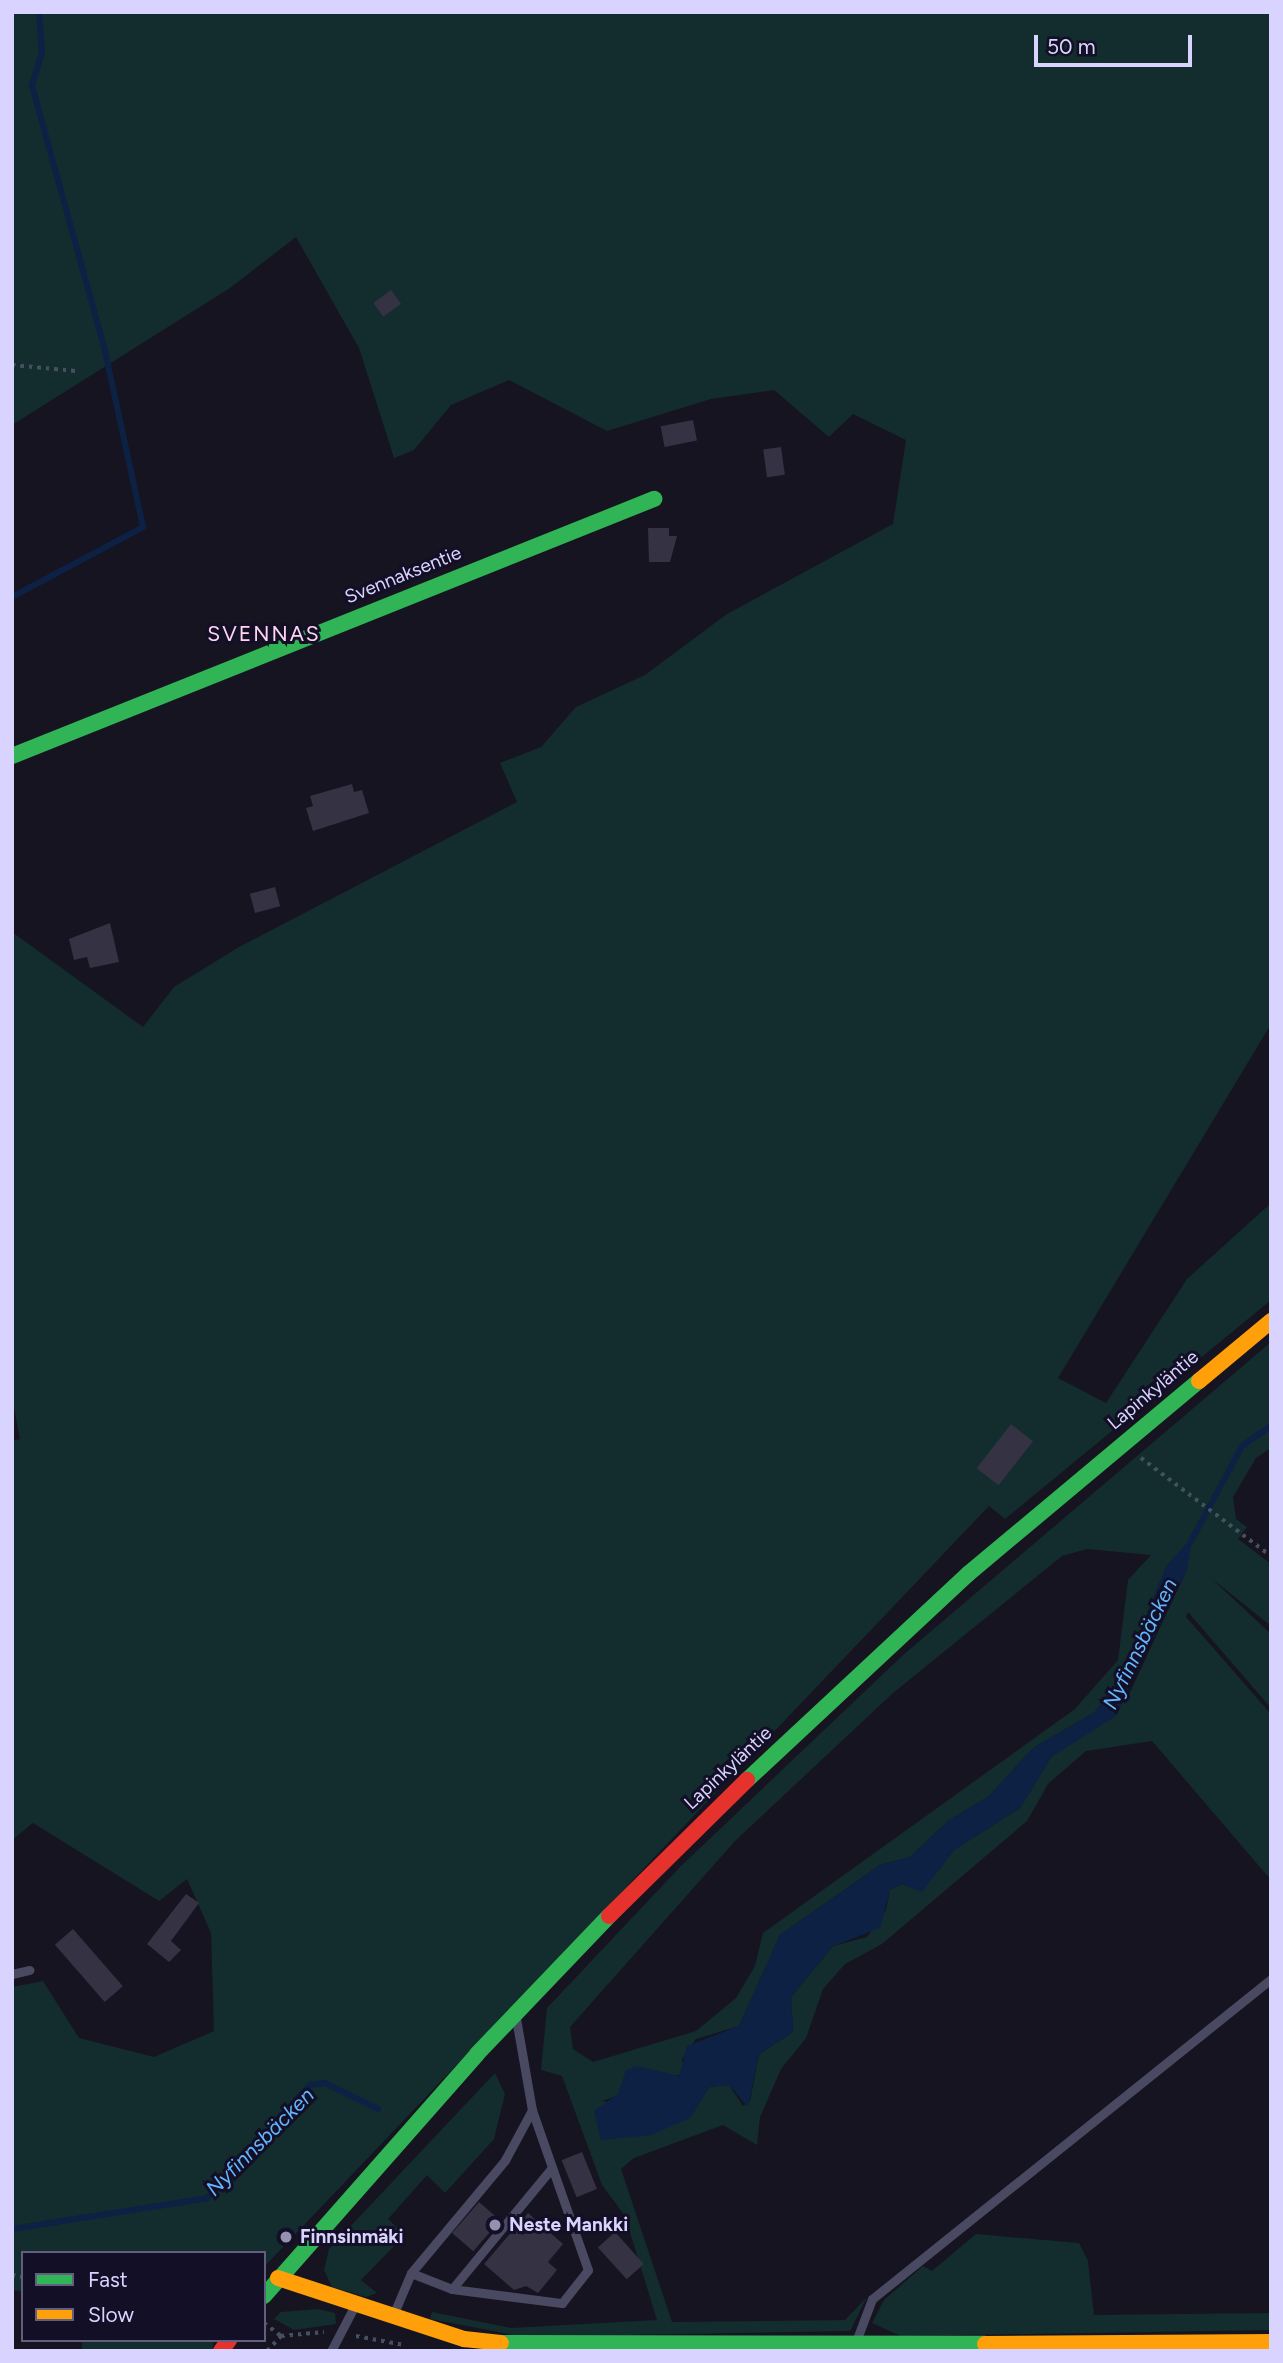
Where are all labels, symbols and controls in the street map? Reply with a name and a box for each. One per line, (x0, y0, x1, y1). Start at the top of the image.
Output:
scale bar (1038, 21, 1196, 65)
text: 50 m (1047, 34, 1096, 59)
street label: Svennaksentie (341, 541, 465, 609)
district label: SVENNAS (208, 621, 320, 647)
street label: Lapinkyläntie (1103, 1345, 1203, 1435)
water label: Nyfinnsbäcken (1097, 1574, 1183, 1714)
street label: Lapinkyläntie (679, 1722, 777, 1814)
water label: Nyfinnsbäcken (201, 2083, 319, 2201)
place label: Neste Mankki (509, 2214, 628, 2236)
marker: Neste Mankki (487, 2217, 503, 2233)
place label: Finnsinmäki (300, 2226, 404, 2248)
marker: Finnsinmäki (278, 2229, 294, 2245)
legend (21, 2251, 266, 2342)
text: Fast (88, 2267, 128, 2292)
text: Slow (88, 2302, 134, 2327)

